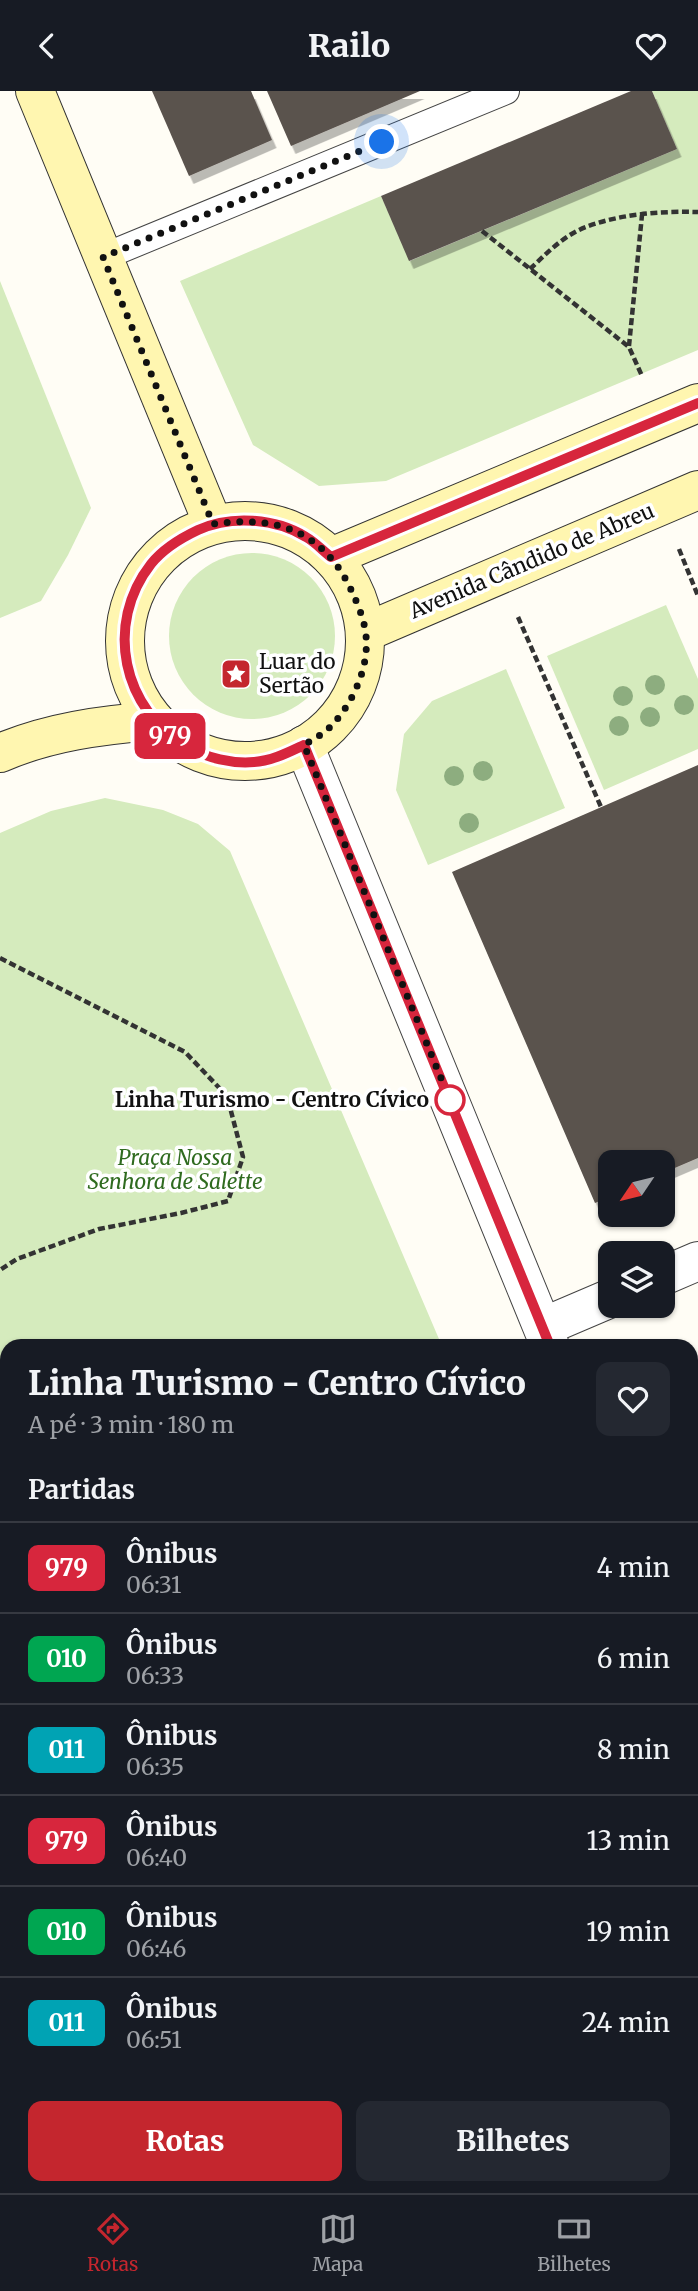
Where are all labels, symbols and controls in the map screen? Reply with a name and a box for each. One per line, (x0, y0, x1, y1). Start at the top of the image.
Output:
text: Railo (308, 26, 390, 66)
icon: back (28, 27, 66, 65)
icon: heart (632, 27, 670, 65)
your location (364, 124, 399, 159)
street label: Avenida Cândido de Abreu (404, 497, 658, 625)
place label: Luar do Sertão (259, 648, 336, 699)
place icon: Luar do Sertão (219, 657, 253, 691)
line badge: 979 (130, 713, 210, 759)
text: 979 (148, 720, 192, 751)
marker: Linha Turismo - Centro Cívico (435, 1085, 465, 1115)
place label: Linha Turismo - Centro Cívico (115, 1086, 429, 1113)
park label: Praça Nossa Senhora de Salette (87, 1144, 263, 1195)
north arrow (598, 1150, 676, 1227)
map controls (598, 1150, 675, 1318)
button: layers (598, 1241, 675, 1318)
button: heart (596, 1362, 670, 1436)
text: Linha Turismo - Centro Cívico (28, 1363, 526, 1404)
text: A pé · 3 min · 180 m (28, 1410, 234, 1439)
text: Partidas (28, 1473, 135, 1506)
text: Ônibus (126, 1537, 217, 1570)
text: 4 min (596, 1551, 670, 1584)
text: 979 (45, 1552, 88, 1583)
text: 06:31 (126, 1570, 181, 1599)
text: Ônibus (126, 1628, 217, 1661)
text: 6 min (597, 1642, 670, 1675)
text: 010 (46, 1643, 87, 1674)
text: 06:33 (126, 1661, 184, 1690)
text: Ônibus (126, 1719, 217, 1752)
text: 8 min (597, 1733, 670, 1766)
text: 011 (48, 1734, 85, 1765)
text: 06:35 (126, 1752, 184, 1781)
text: Ônibus (126, 1810, 217, 1843)
text: 13 min (586, 1824, 670, 1857)
text: 979 (45, 1825, 88, 1856)
text: 06:40 (126, 1843, 187, 1872)
text: Ônibus (126, 1901, 217, 1934)
text: 19 min (586, 1915, 670, 1948)
text: 010 (46, 1916, 87, 1947)
text: 06:46 (126, 1934, 186, 1963)
text: Ônibus (126, 1992, 217, 2025)
text: 24 min (582, 2006, 670, 2039)
text: 011 (48, 2007, 85, 2038)
text: 06:51 (126, 2025, 182, 2054)
button: Rotas (28, 2101, 342, 2181)
button: Bilhetes (356, 2101, 670, 2181)
tab: Rotas (87, 2210, 138, 2276)
tab: Mapa (312, 2210, 363, 2276)
tab: Bilhetes (537, 2210, 611, 2276)

